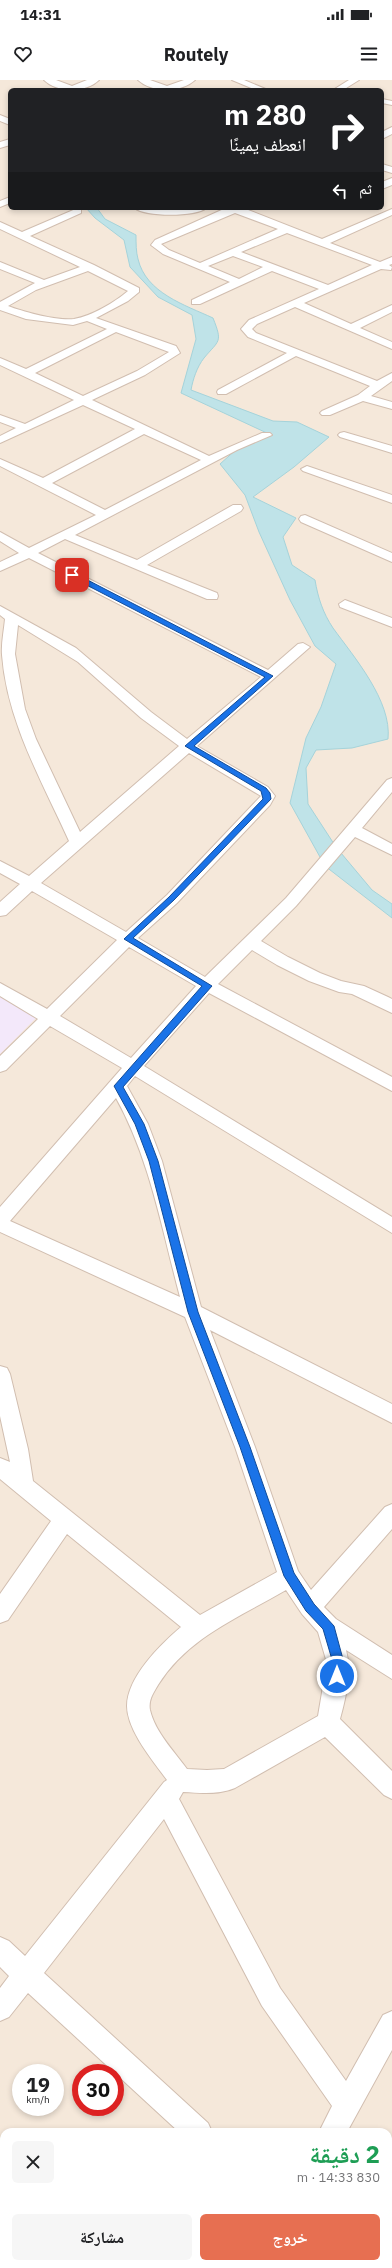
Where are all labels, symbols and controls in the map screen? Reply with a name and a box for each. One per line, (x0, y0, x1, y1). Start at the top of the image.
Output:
text: 14:31 (20, 5, 61, 24)
icon: heart (12, 43, 34, 65)
text: Routely (164, 43, 228, 66)
icon: menu (358, 43, 380, 65)
text: 280 m (224, 96, 306, 133)
icon: right (320, 104, 372, 156)
text: انعطف يمينًا (229, 133, 306, 156)
text: ثم (359, 179, 372, 198)
icon: left (329, 180, 351, 202)
pin (55, 558, 89, 592)
icon: arrive (61, 564, 83, 586)
position arrow (316, 1655, 358, 1697)
speed limit sign: 30 (72, 2064, 124, 2116)
text: 19 (26, 2071, 50, 2098)
text: km/h (26, 2093, 50, 2106)
text: 2 دقيقة (310, 2138, 380, 2170)
button: close (12, 2141, 54, 2183)
text: 830 m · 14:33 (297, 2169, 380, 2186)
button: مشاركة (12, 2214, 192, 2260)
button: خروج (200, 2214, 380, 2260)

